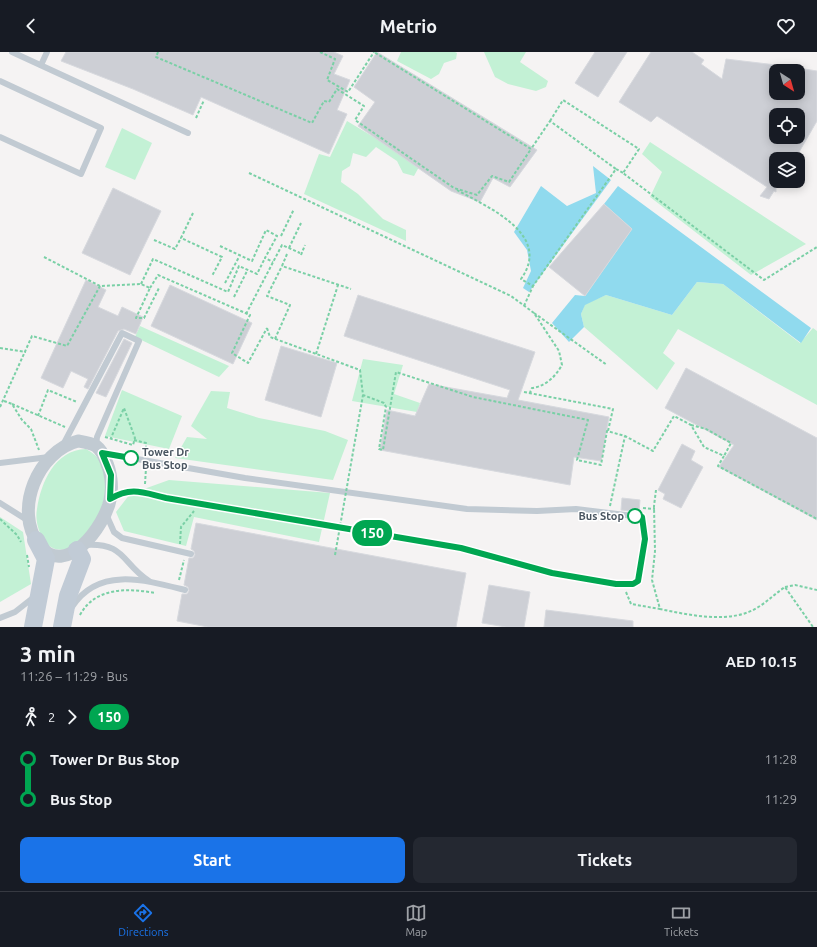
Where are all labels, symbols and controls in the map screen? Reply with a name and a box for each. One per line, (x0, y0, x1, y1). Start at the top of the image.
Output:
icon: back (20, 15, 42, 37)
icon: heart (775, 15, 797, 37)
text: Metrio (380, 16, 437, 36)
north arrow (769, 64, 805, 100)
map controls (769, 64, 805, 188)
button: locate (769, 108, 805, 144)
button: layers (769, 152, 805, 188)
place label: Tower Dr Bus Stop (142, 446, 189, 471)
marker: Tower Dr Bus Stop (123, 450, 139, 466)
marker: Bus Stop (627, 508, 643, 524)
place label: Bus Stop (578, 510, 624, 522)
line badge: 150 (349, 520, 395, 546)
text: 150 (360, 525, 384, 541)
text: 3 min (20, 641, 76, 666)
text: AED 10.15 (726, 653, 797, 670)
text: 11:26 – 11:29 · Bus (20, 669, 128, 683)
icon: walk (20, 706, 42, 728)
icon: forward (61, 706, 83, 728)
text: 150 (97, 709, 121, 725)
text: 2 (48, 710, 55, 724)
text: Tower Dr Bus Stop (50, 751, 180, 768)
text: 11:28 (764, 752, 797, 766)
text: Bus Stop (50, 791, 112, 808)
text: 11:29 (764, 792, 797, 806)
button: Start (20, 837, 405, 883)
button: Tickets (413, 837, 797, 883)
tab: Directions (118, 902, 169, 938)
tab: Map (405, 902, 427, 938)
tab: Tickets (664, 902, 699, 938)

